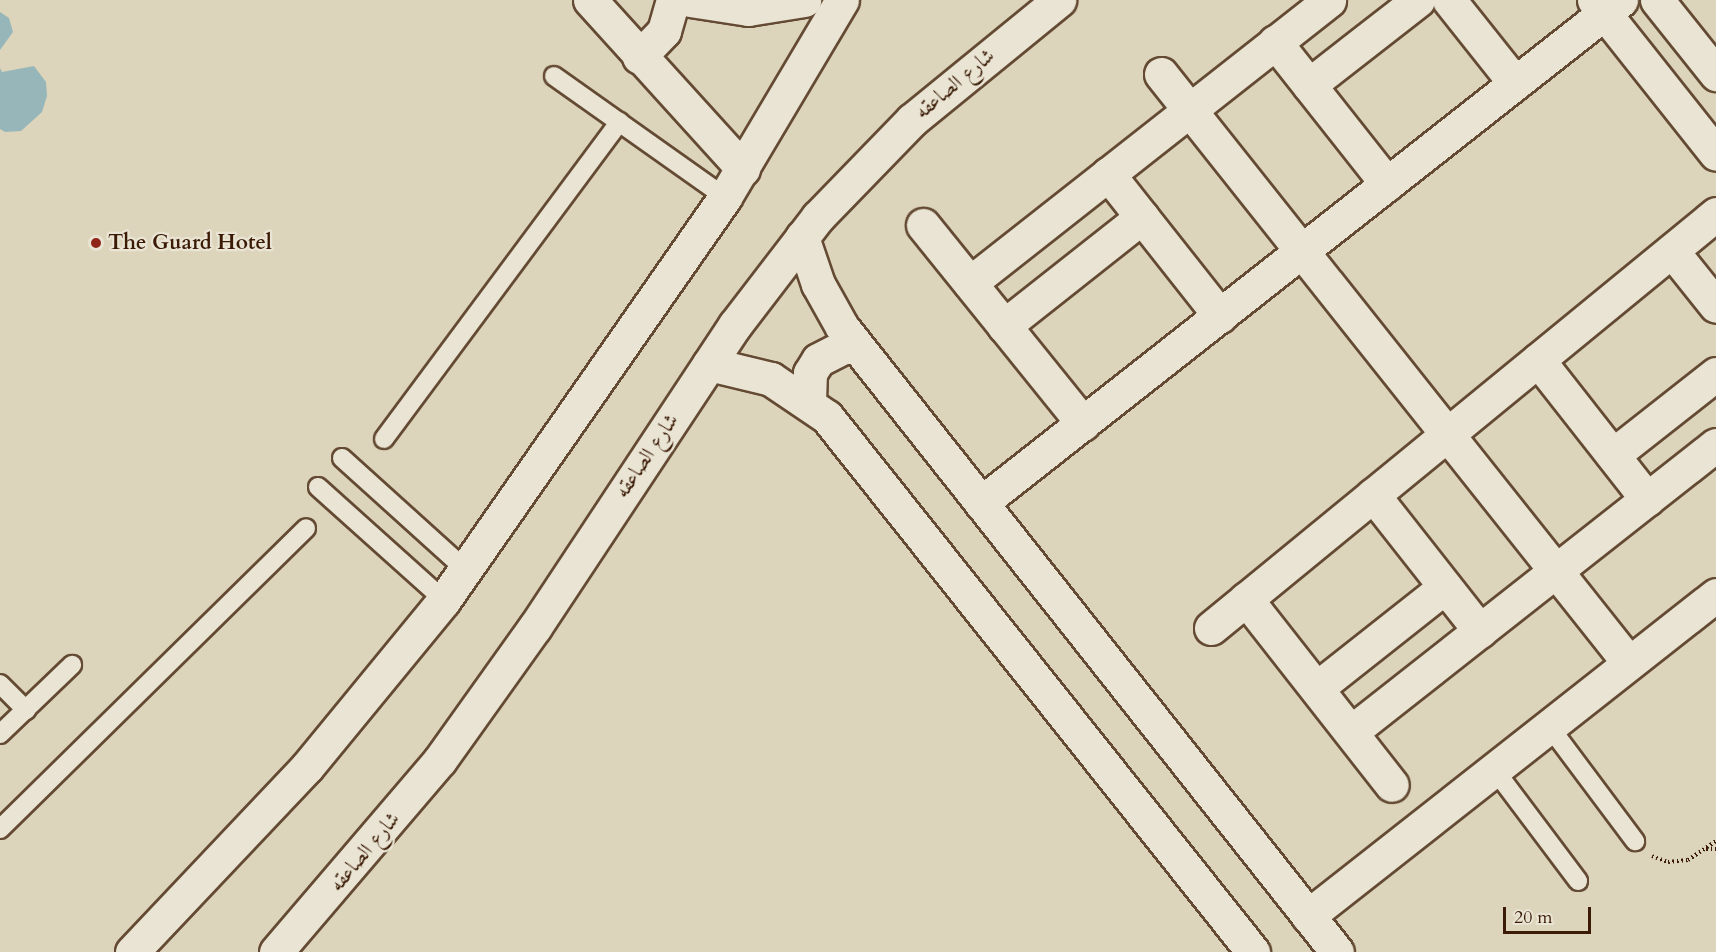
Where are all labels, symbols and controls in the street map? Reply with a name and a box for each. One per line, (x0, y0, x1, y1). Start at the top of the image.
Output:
street label: شارع الصاعقه (910, 43, 1000, 125)
place label: The Guard Hotel (108, 230, 272, 256)
marker: The Guard Hotel (89, 236, 103, 250)
street label: شارع الصاعقه (610, 409, 684, 503)
street label: شارع الصاعقه (324, 807, 406, 897)
scale bar (1506, 895, 1594, 933)
text: 20 m (1514, 905, 1553, 930)

